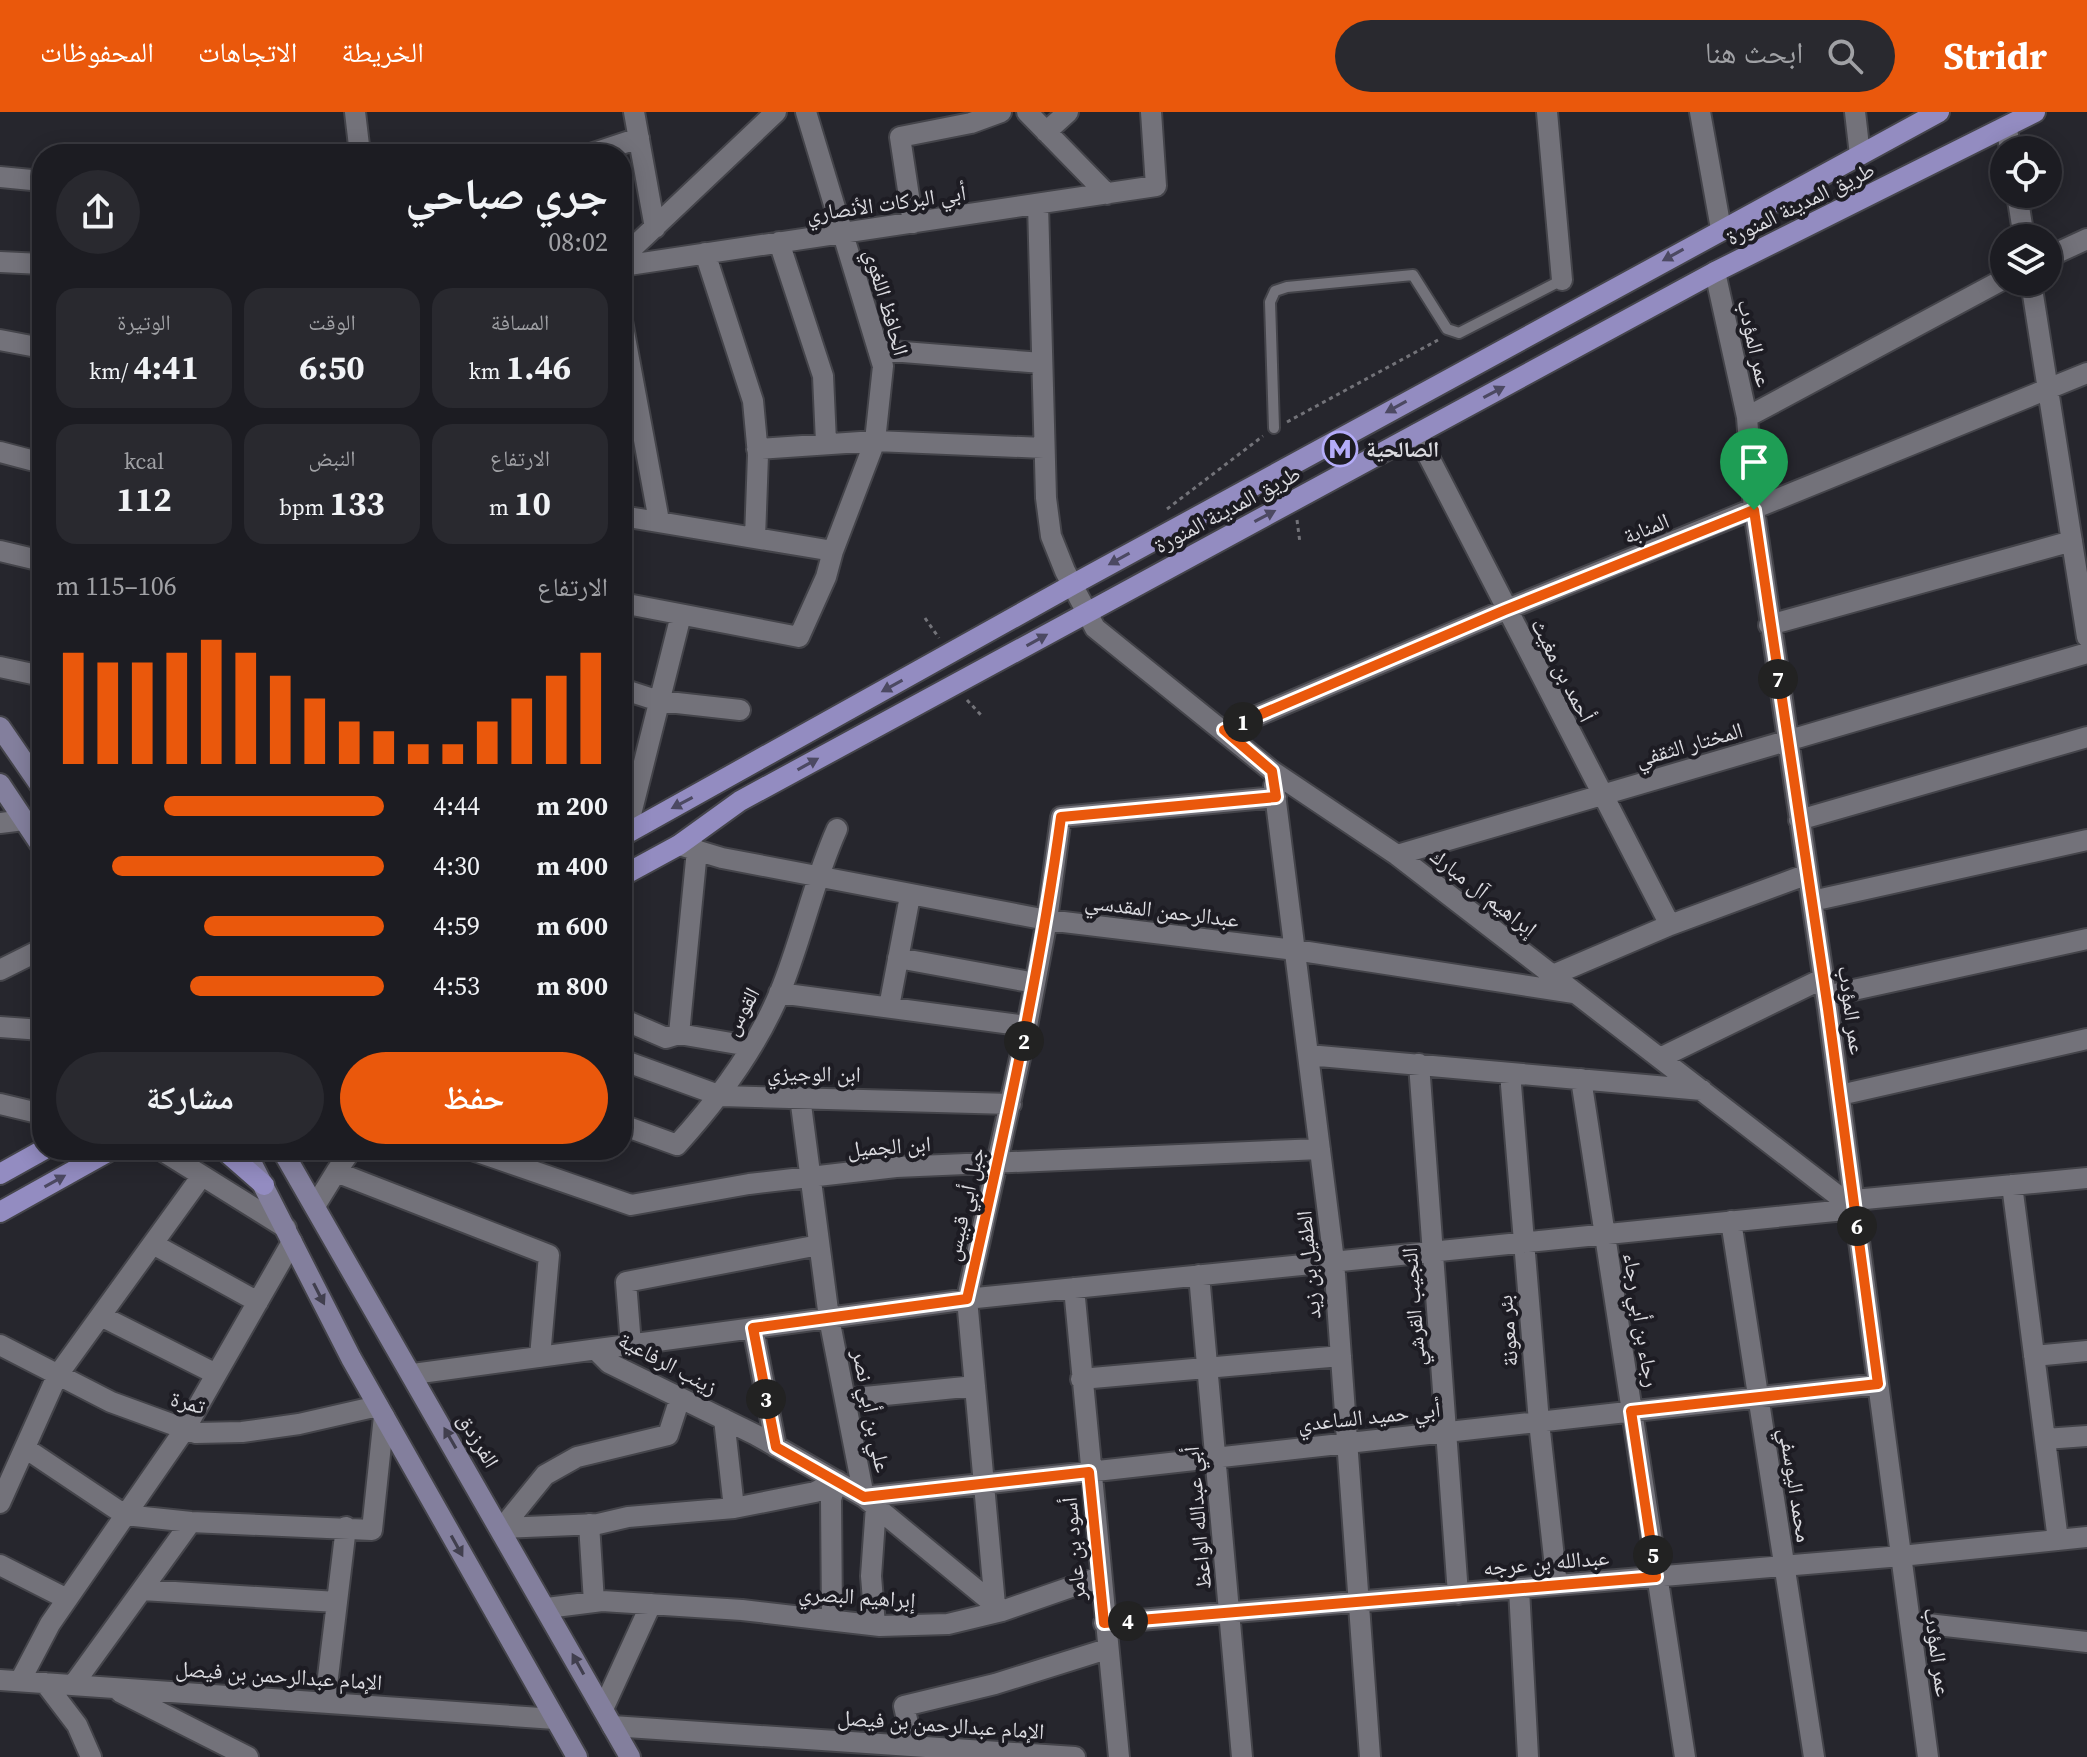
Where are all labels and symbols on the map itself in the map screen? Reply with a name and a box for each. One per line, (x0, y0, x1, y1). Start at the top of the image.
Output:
street label: طريق المدينة المنورة (1721, 154, 1879, 252)
street label: أبي البركات الأنصاري (804, 177, 968, 232)
street label: الحافظ اللغوي (855, 245, 917, 360)
one-way arrow (1662, 248, 1684, 262)
street label: عمر المؤدب (1730, 296, 1780, 390)
one-way arrow (1482, 385, 1505, 398)
one-way arrow (1385, 400, 1407, 414)
pin (1720, 428, 1788, 510)
metro station icon: الصالحية (1321, 430, 1359, 468)
place label: الصالحية (1366, 434, 1439, 464)
street label: طريق المدينة المنورة (1149, 458, 1305, 560)
street label: المنابة (1619, 505, 1673, 551)
one-way arrow (1254, 509, 1277, 522)
one-way arrow (1107, 552, 1130, 565)
street label: أحمد بن مغيث (1524, 613, 1602, 727)
one-way arrow (1025, 633, 1048, 646)
pin: 7 (1758, 659, 1798, 699)
one-way arrow (881, 679, 903, 693)
pin: 1 (1223, 702, 1263, 742)
street label: المختار الثقفي (1632, 714, 1747, 776)
one-way arrow (797, 757, 819, 771)
one-way arrow (671, 796, 693, 810)
street label: إبراهيم آل مبارك (1424, 841, 1544, 943)
street label: عبدالرحمن المقدسي (1083, 886, 1241, 937)
street label: عمر المؤدب (1831, 964, 1873, 1056)
street label: القوس (716, 981, 766, 1041)
pin: 2 (1004, 1021, 1044, 1061)
street label: ابن الوجيزي (767, 1057, 861, 1091)
street label: ابن الجميل (846, 1128, 932, 1164)
street label: جبل أبي قبيس (936, 1144, 994, 1264)
one-way arrow (44, 1174, 67, 1188)
pin: 6 (1837, 1206, 1877, 1246)
street label: الطفيل بن زيد (1288, 1209, 1328, 1321)
street label: النجيب القرشي (1394, 1246, 1435, 1367)
street label: رجاء بن أبي رجاء (1614, 1250, 1667, 1390)
one-way arrow (312, 1282, 325, 1305)
street label: بئر معونة (1489, 1294, 1525, 1368)
street label: زينب الرفاعية (613, 1324, 723, 1402)
street label: علي بن أبي نصر (843, 1346, 899, 1475)
pin: 3 (746, 1379, 786, 1419)
street label: تمرة (167, 1383, 209, 1421)
street label: أبي حميد الساعدي (1296, 1394, 1442, 1441)
street label: الفرزدق (451, 1407, 507, 1473)
street label: محمد اليوسفي (1770, 1426, 1820, 1545)
one-way arrow (443, 1427, 457, 1449)
street label: أبي عبدالله الواعظ (1176, 1445, 1221, 1591)
street label: أسود بن عامر (1054, 1496, 1093, 1603)
one-way arrow (450, 1535, 464, 1557)
pin: 5 (1633, 1535, 1673, 1575)
street label: عبدالله بن عرجه (1482, 1542, 1610, 1582)
street label: إبراهيم البصري (797, 1577, 917, 1618)
pin: 4 (1108, 1601, 1148, 1641)
street label: عمر المؤدب (1917, 1606, 1959, 1698)
street label: الإمام عبدالرحمن بن فيصل (175, 1653, 383, 1697)
one-way arrow (571, 1653, 585, 1676)
street label: الإمام عبدالرحمن بن فيصل (837, 1702, 1045, 1746)

